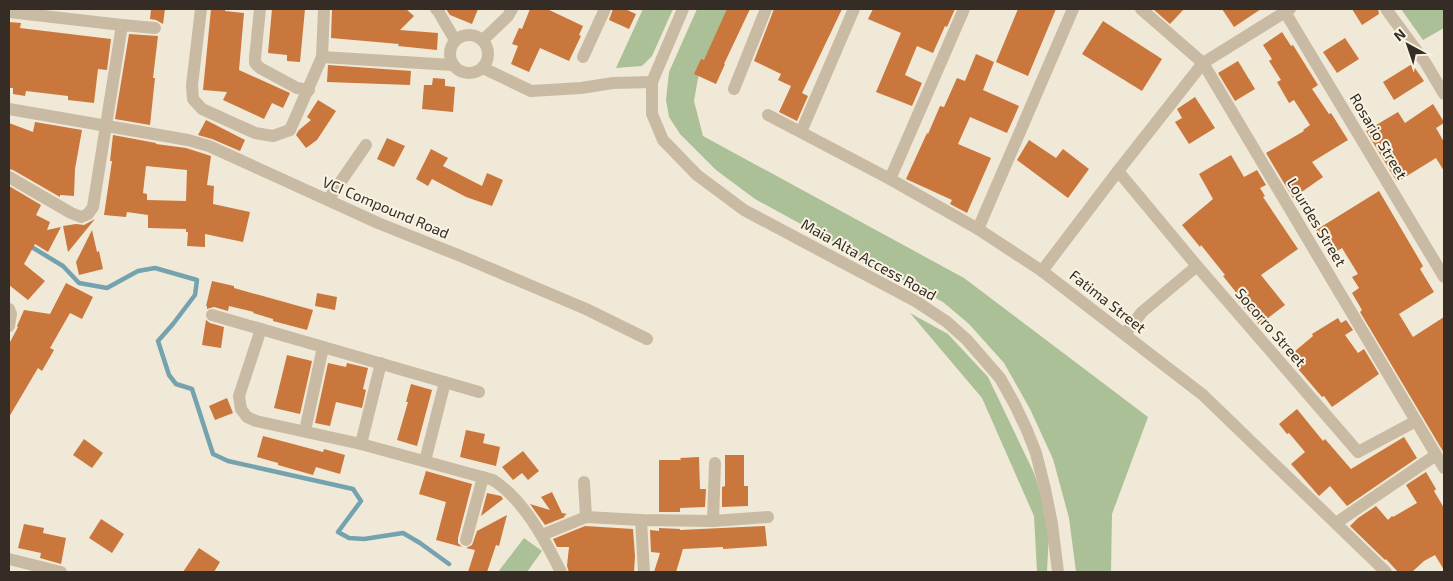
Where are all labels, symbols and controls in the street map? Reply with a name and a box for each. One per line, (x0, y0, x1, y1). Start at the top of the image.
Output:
north arrow (1383, 20, 1433, 70)
text: N (1390, 25, 1409, 44)
street label: Rosario Street (1346, 90, 1412, 182)
street label: VCI Compound Road (320, 172, 452, 242)
street label: Lourdes Street (1284, 175, 1351, 270)
street label: Maia Alta Access Road (798, 214, 940, 304)
street label: Fatima Street (1066, 266, 1150, 337)
street label: Socorro Street (1232, 284, 1310, 370)

